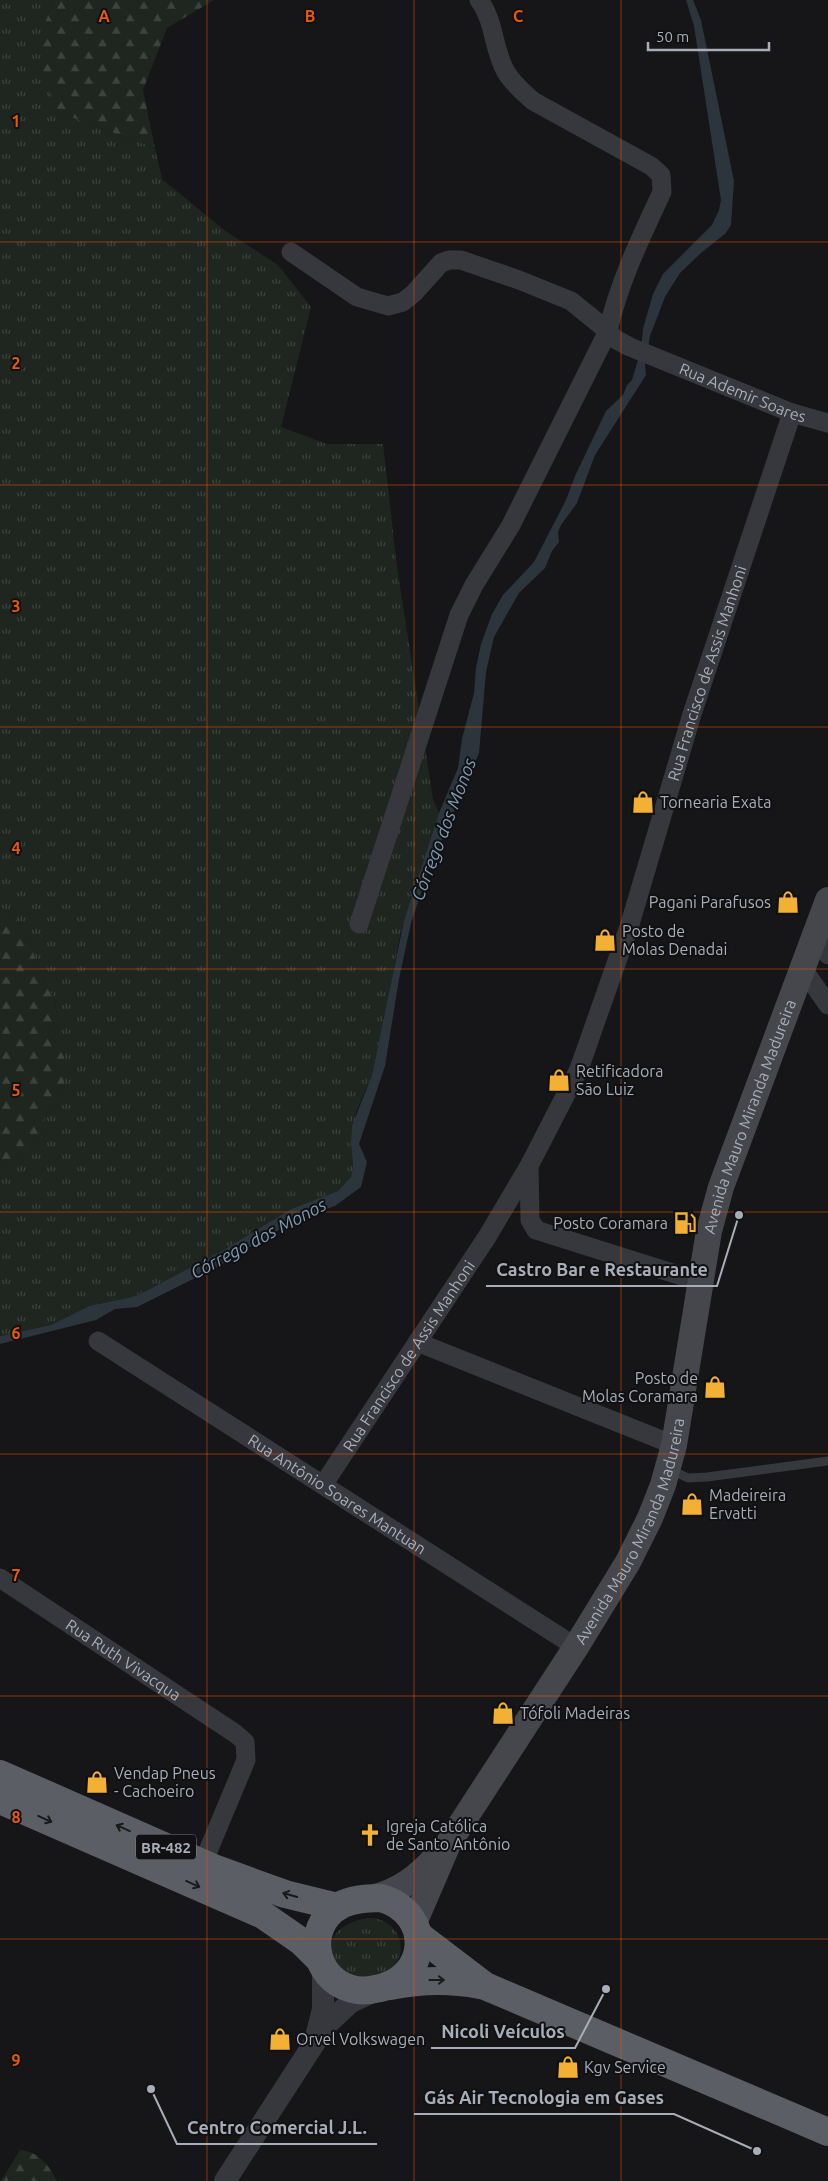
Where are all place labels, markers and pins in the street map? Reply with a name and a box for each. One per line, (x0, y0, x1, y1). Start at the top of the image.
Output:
shop icon: Tornearia Exata (630, 789, 656, 815)
place label: Tornearia Exata (660, 793, 771, 811)
shop icon: Pagani Parafusos (775, 889, 801, 915)
place label: Pagani Parafusos (649, 893, 771, 911)
place label: Posto de Molas Denadai (622, 922, 727, 958)
shop icon: Posto de Molas Denadai (592, 927, 618, 953)
place label: Retificadora São Luiz (576, 1062, 664, 1098)
shop icon: Retificadora São Luiz (546, 1067, 572, 1093)
fuel station icon: Posto Coramara (672, 1210, 698, 1236)
place label: Posto Coramara (553, 1214, 668, 1232)
callout: Castro Bar e Restaurante (486, 1253, 717, 1286)
place label: Posto de Molas Coramara (582, 1369, 698, 1405)
shop icon: Posto de Molas Coramara (702, 1374, 728, 1400)
place label: Madeireira Ervatti (709, 1486, 786, 1522)
shop icon: Madeireira Ervatti (679, 1491, 705, 1517)
shop icon: Tófoli Madeiras (490, 1700, 516, 1726)
place label: Tófoli Madeiras (520, 1704, 630, 1722)
place label: Vendap Pneus - Cachoeiro (114, 1764, 216, 1800)
shop icon: Vendap Pneus - Cachoeiro (84, 1769, 110, 1795)
place label: Igreja Católica de Santo Antônio (386, 1817, 510, 1853)
church icon: Igreja Católica de Santo Antônio (357, 1822, 383, 1848)
callout: Nicoli Veículos (431, 2015, 575, 2048)
shop icon: Orvel Volkswagen (267, 2026, 293, 2052)
place label: Orvel Volkswagen (296, 2030, 425, 2048)
shop icon: Kgv Service (555, 2054, 581, 2080)
place label: Kgv Service (584, 2058, 666, 2076)
callout: Gás Air Tecnologia em Gases (414, 2081, 674, 2114)
callout: Centro Comercial J.L. (177, 2111, 377, 2144)

